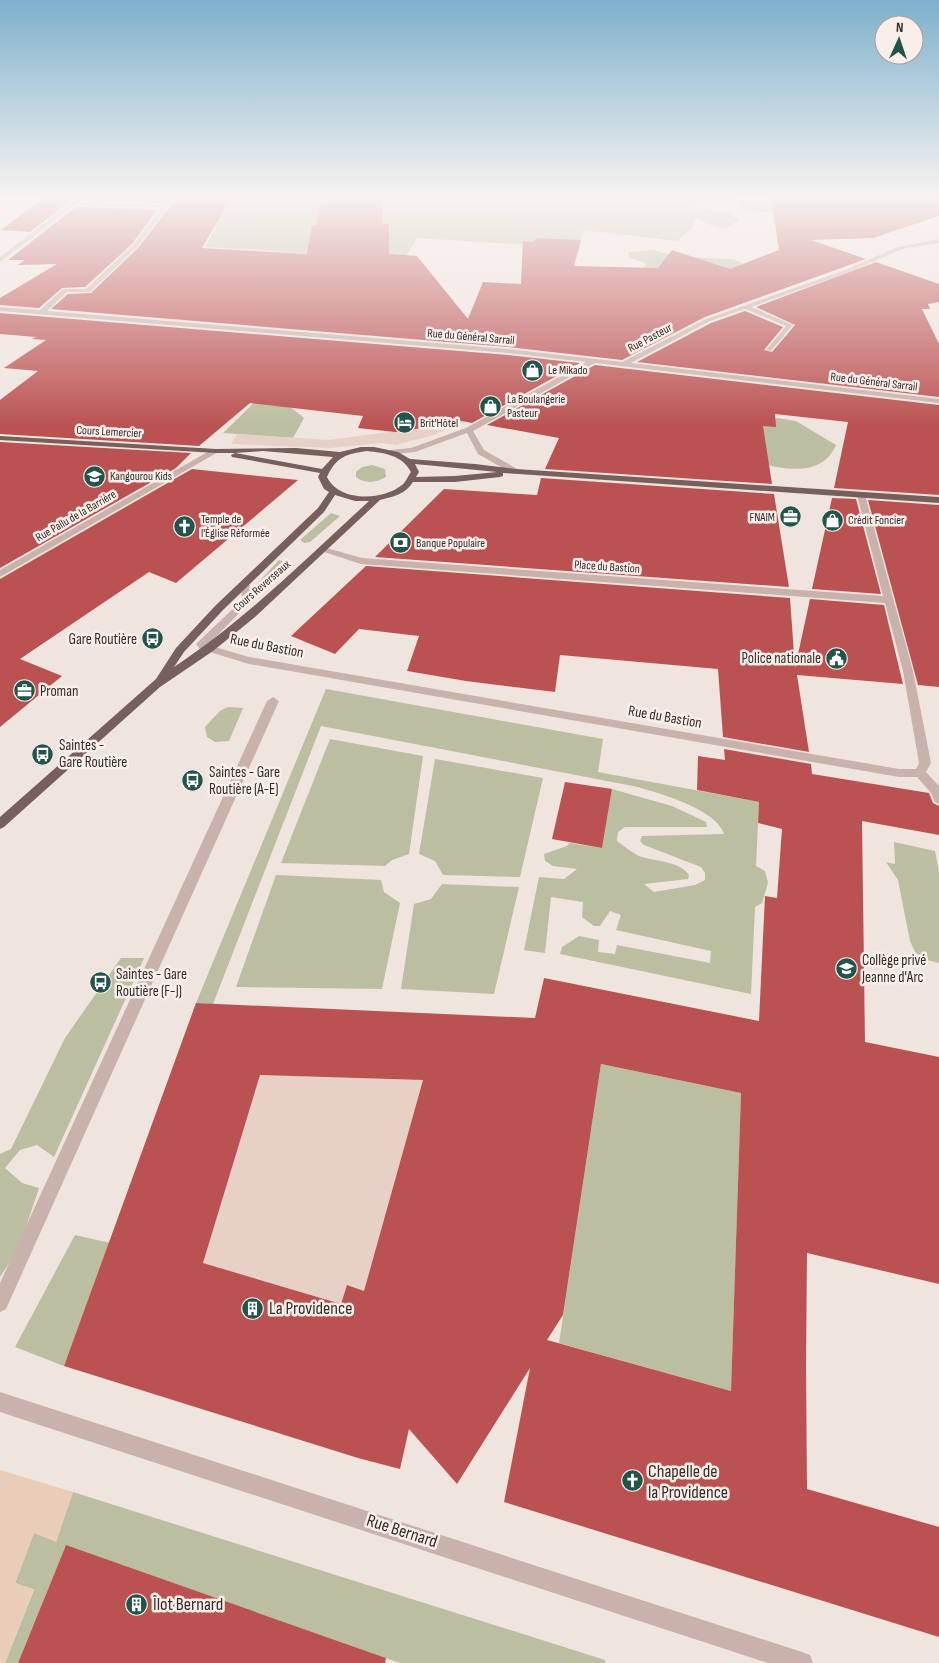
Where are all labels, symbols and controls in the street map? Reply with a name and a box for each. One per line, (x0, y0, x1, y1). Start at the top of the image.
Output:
north arrow (874, 15, 924, 65)
text: N (895, 19, 904, 36)
street label: Rue Pasteur (625, 320, 675, 356)
street label: Rue du Général Sarrail (427, 326, 515, 348)
shop icon: Le Mikado (520, 358, 544, 382)
place label: Le Mikado (548, 363, 588, 378)
street label: Rue du Général Sarrail (830, 369, 918, 395)
place label: La Boulangerie Pasteur (507, 392, 566, 421)
shop icon: La Boulangerie Pasteur (479, 394, 503, 418)
hotel icon: Brit'Hôtel (392, 411, 416, 435)
place label: Brit'Hôtel (420, 416, 458, 431)
street label: Cours Lemercier (76, 423, 143, 441)
school or university icon: Kangourou Kids (82, 464, 106, 488)
place label: Kangourou Kids (110, 469, 172, 484)
street label: Rue Pallu de la Barrière (33, 487, 119, 545)
office icon: FNAIM (779, 505, 803, 529)
shop icon: Crédit Foncier (820, 508, 844, 532)
place label: FNAIM (749, 510, 775, 525)
place label: Temple de l'Église Réformée (201, 512, 270, 541)
place label: Crédit Foncier (848, 513, 905, 528)
church icon: Temple de l'Église Réformée (173, 514, 197, 538)
bank icon: Banque Populaire (388, 531, 412, 555)
place label: Banque Populaire (416, 536, 485, 551)
street label: Cours Reverseaux (230, 557, 294, 615)
street label: Place du Bastion (574, 557, 640, 577)
bus stop icon: Gare Routière (141, 627, 165, 651)
place label: Gare Routière (69, 630, 137, 649)
street label: Rue du Bastion (229, 630, 305, 662)
public building icon: Police nationale (825, 646, 849, 670)
place label: Police nationale (741, 649, 821, 668)
office icon: Proman (12, 679, 36, 703)
place label: Proman (40, 682, 78, 701)
street label: Rue du Bastion (627, 701, 703, 733)
place label: Saintes - Gare Routière (59, 736, 127, 772)
bus stop icon: Saintes - Gare Routière (31, 742, 55, 766)
place label: Saintes - Gare Routière (A-E) (209, 763, 280, 799)
bus stop icon: Saintes - Gare Routière (A-E) (181, 769, 205, 793)
place label: Collège privé Jeanne d'Arc (861, 951, 926, 987)
school or university icon: Collège privé Jeanne d'Arc (834, 957, 858, 981)
place label: Saintes - Gare Routière (F-J) (116, 965, 187, 1001)
bus stop icon: Saintes - Gare Routière (F-J) (88, 971, 112, 995)
building icon: La Providence (241, 1296, 265, 1320)
place label: La Providence (269, 1298, 352, 1319)
place label: Chapelle de la Providence (648, 1461, 728, 1503)
church icon: Chapelle de la Providence (620, 1469, 644, 1493)
street label: Rue Bernard (364, 1510, 440, 1552)
building icon: Îlot Bernard (125, 1592, 149, 1616)
place label: Îlot Bernard (152, 1594, 223, 1615)

